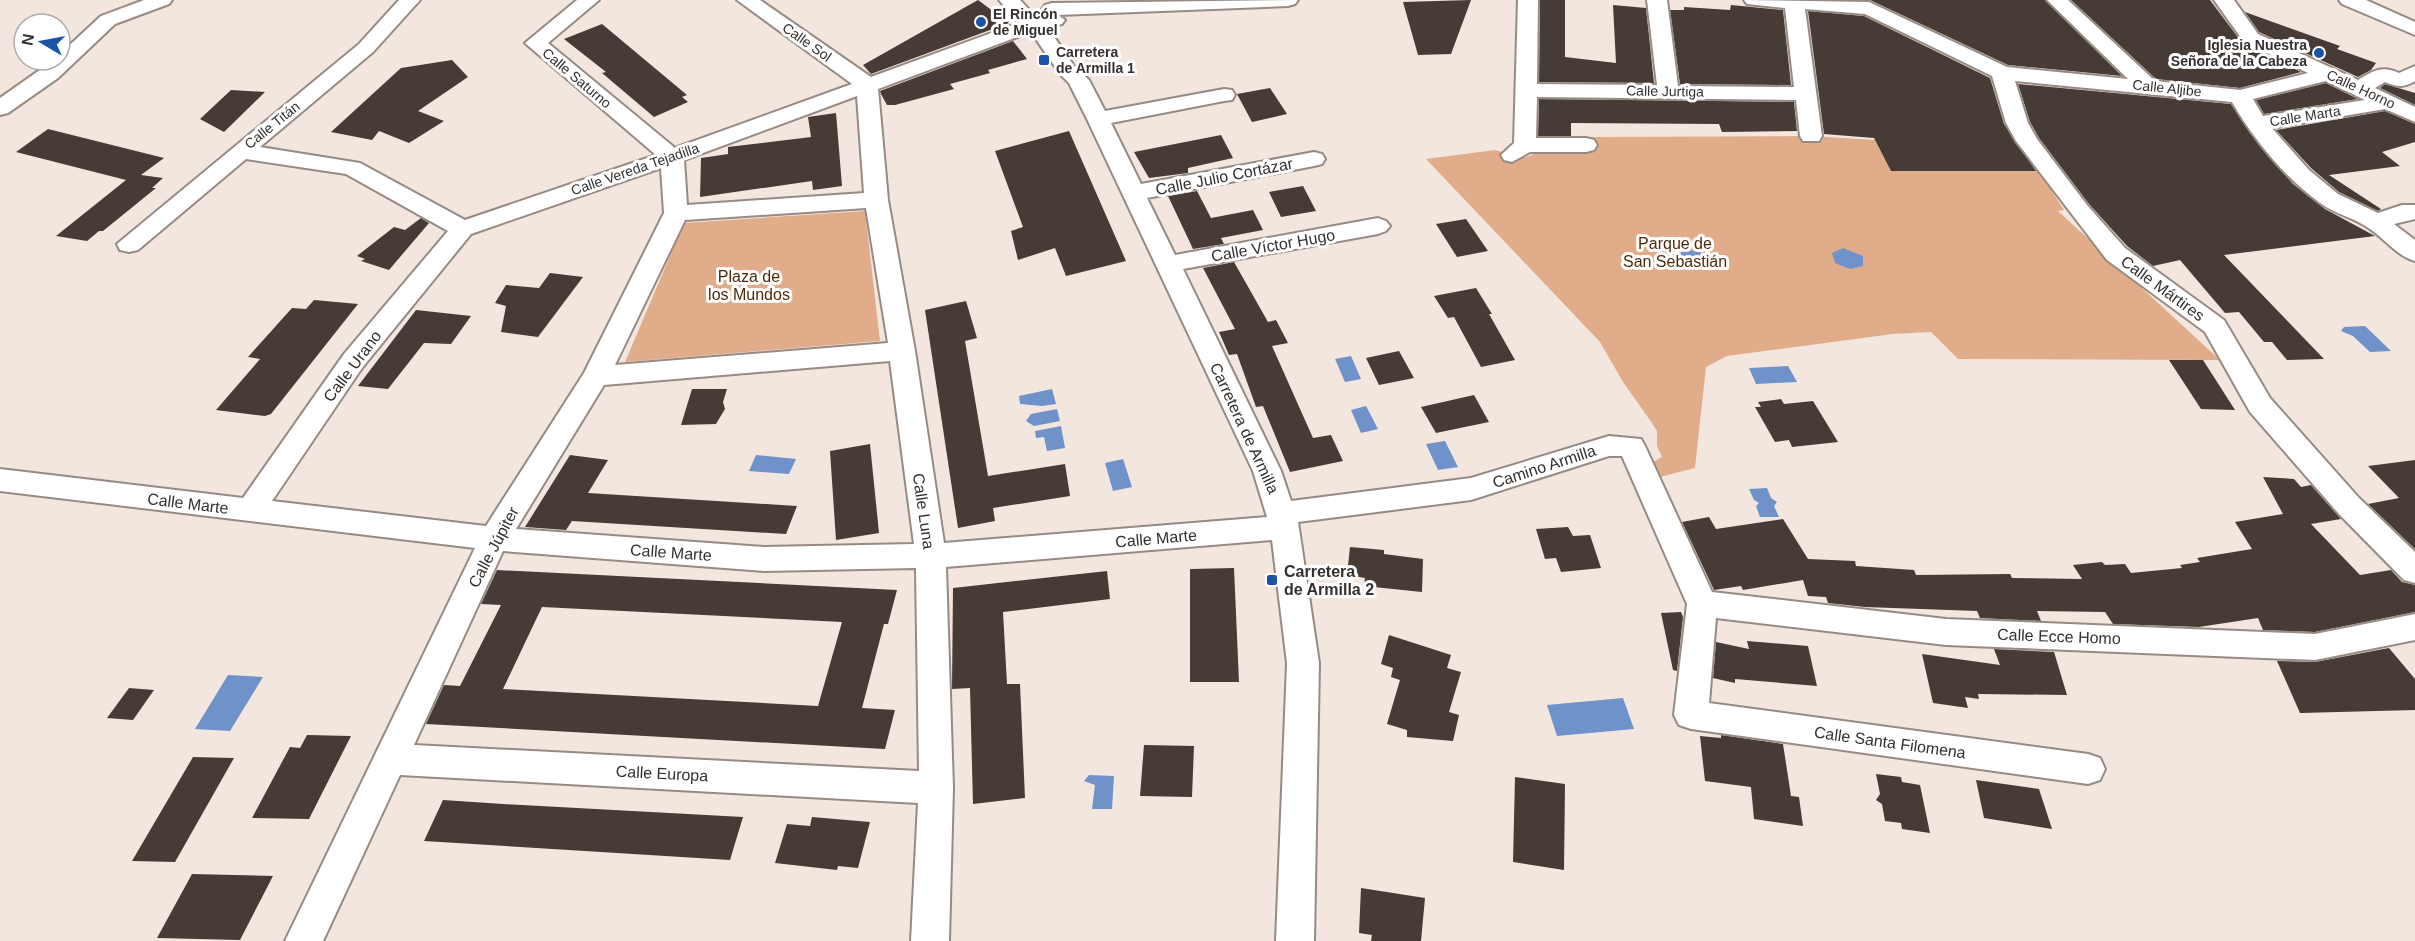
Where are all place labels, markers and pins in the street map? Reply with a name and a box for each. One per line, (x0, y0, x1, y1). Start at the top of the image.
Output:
place label: El Rincón de Miguel (993, 6, 1058, 38)
marker: El Rincón de Miguel (974, 15, 988, 29)
place label: Iglesia Nuestra Señora de la Cabeza (2171, 37, 2307, 69)
place label: Carretera de Armilla 1 (1056, 44, 1135, 76)
marker: Iglesia Nuestra Señora de la Cabeza (2312, 46, 2326, 60)
marker: Carretera de Armilla 1 (1037, 53, 1051, 67)
place label: Carretera de Armilla 2 (1284, 563, 1374, 598)
marker: Carretera de Armilla 2 (1265, 573, 1279, 587)

